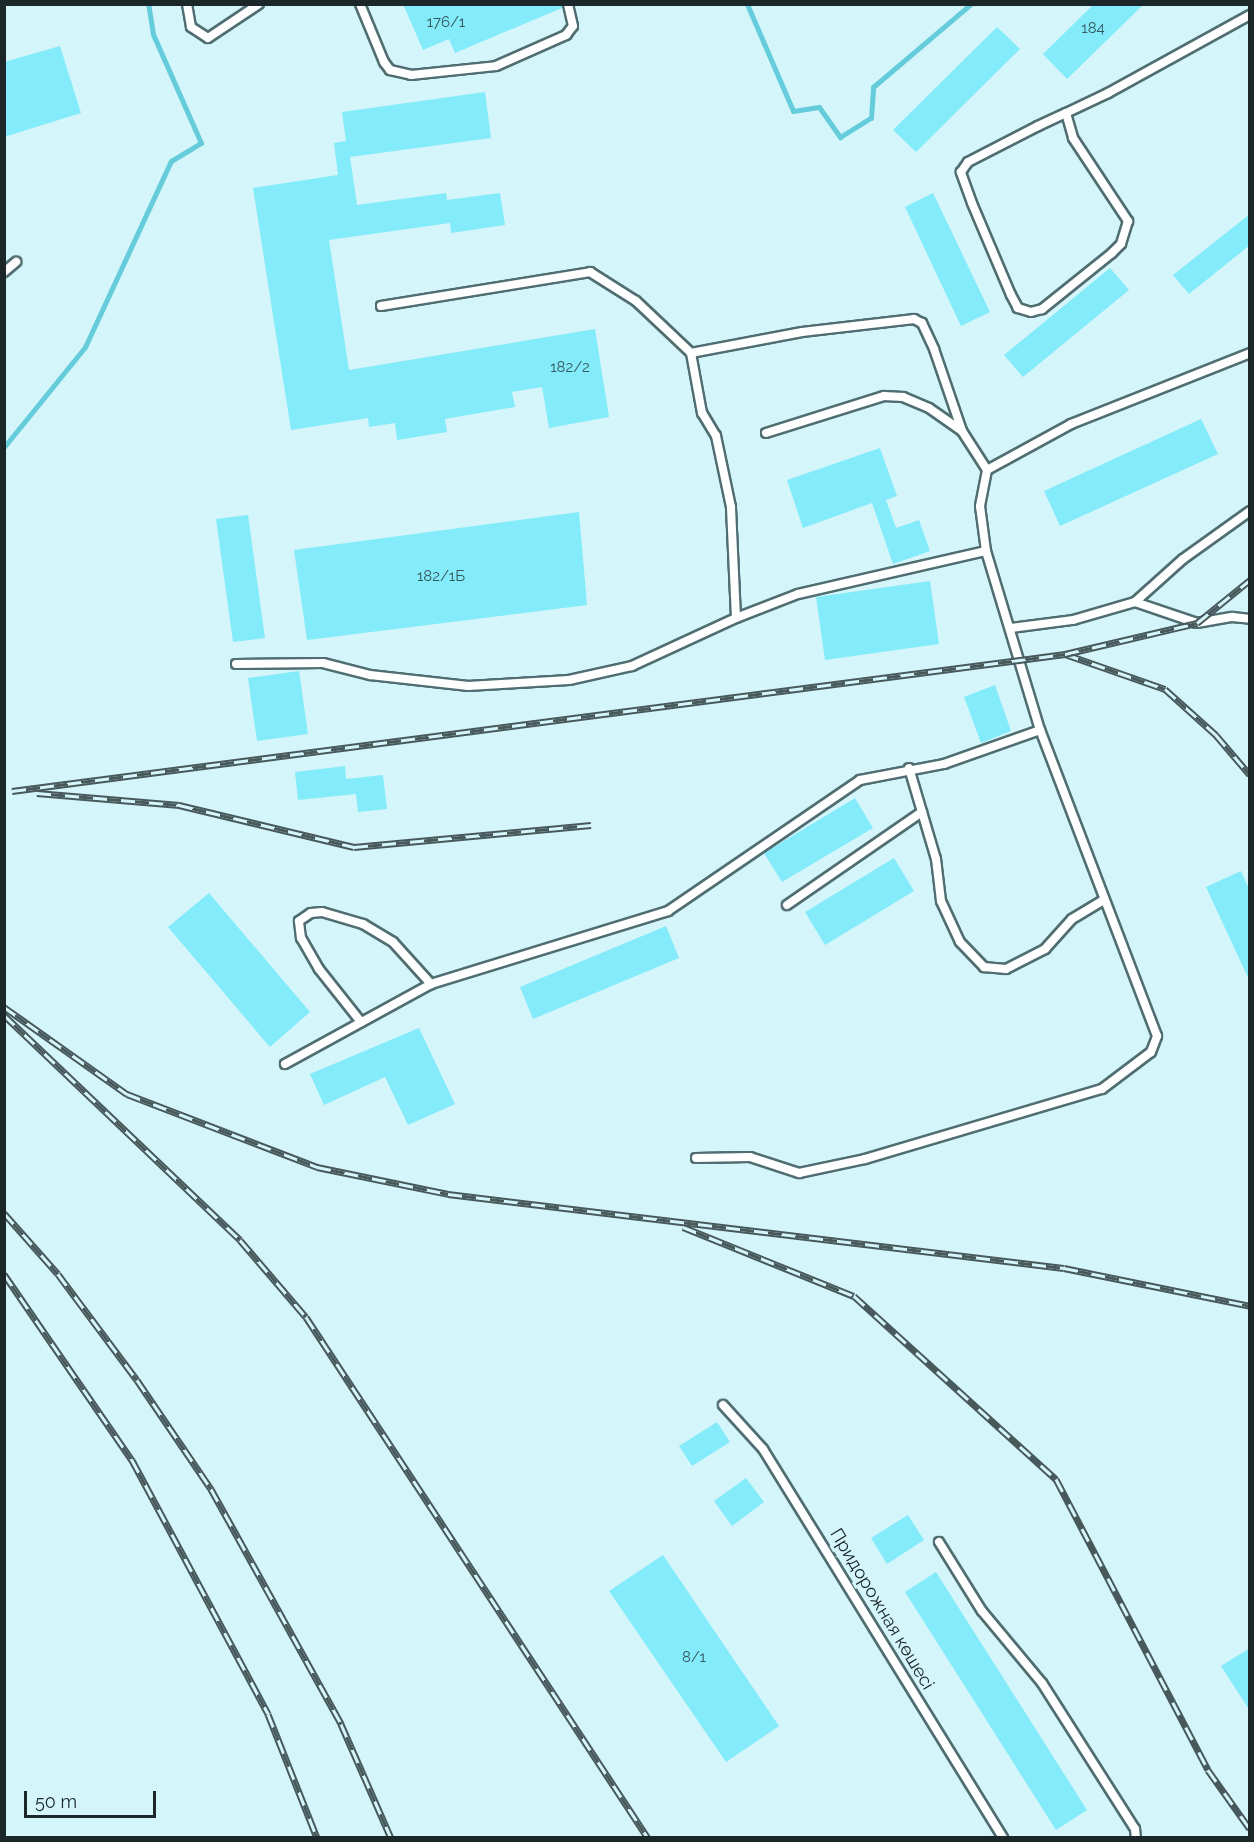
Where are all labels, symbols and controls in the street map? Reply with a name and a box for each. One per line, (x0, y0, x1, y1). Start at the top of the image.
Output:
house number: 176/1 (427, 14, 465, 32)
house number: 184 (1081, 20, 1105, 38)
house number: 182/2 (550, 359, 590, 377)
house number: 182/1Б (417, 568, 465, 586)
street label: Придорожная көшесі (825, 1524, 939, 1694)
house number: 8/1 (682, 1649, 706, 1667)
scale bar (27, 1779, 159, 1817)
text: 50 m (35, 1791, 77, 1812)

